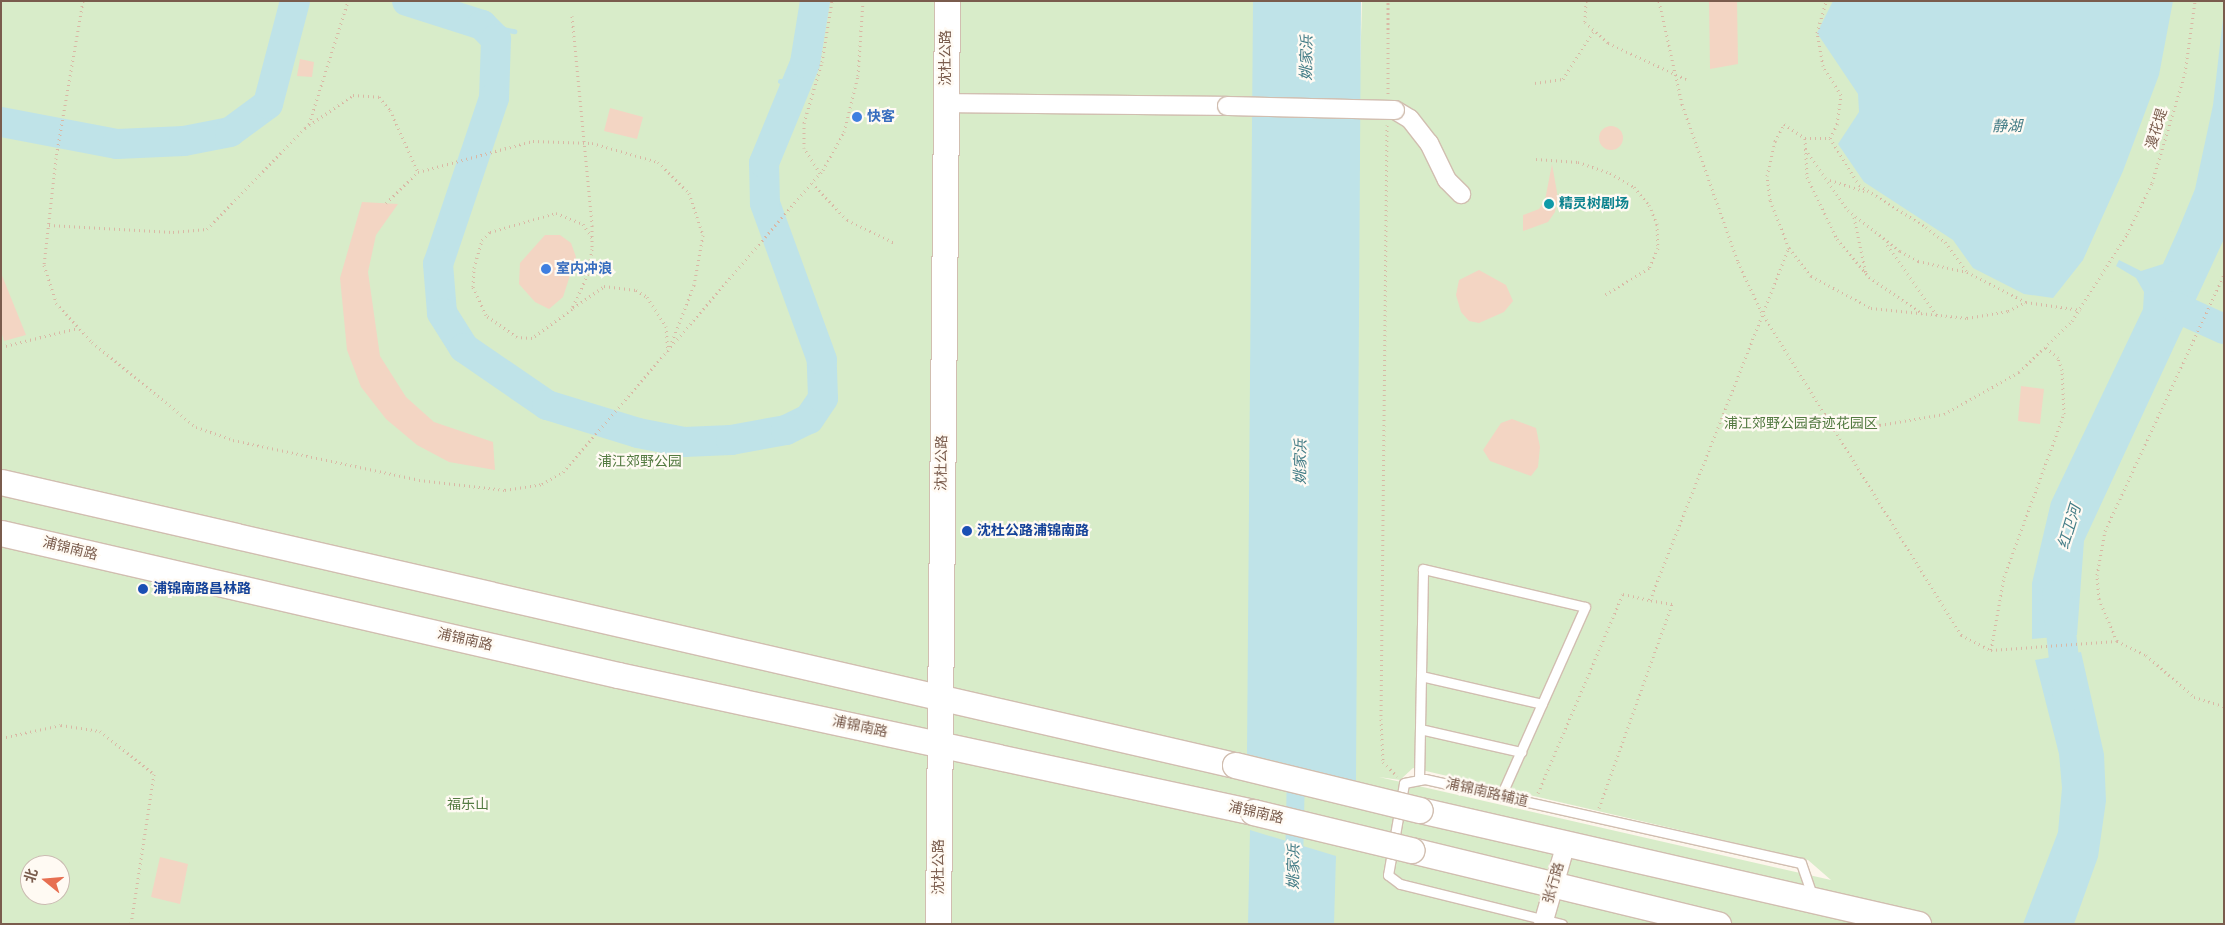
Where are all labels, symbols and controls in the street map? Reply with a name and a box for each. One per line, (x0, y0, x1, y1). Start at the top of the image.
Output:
street label: 沈杜公路 (938, 30, 954, 86)
water label: 姚家浜 (1298, 35, 1316, 81)
street label: 漫花堤 (2143, 106, 2171, 152)
place label: 快客 (867, 109, 895, 125)
marker: 快客 (851, 111, 863, 123)
water label: 静湖 (1992, 118, 2022, 136)
place label: 精灵树剧场 (1559, 196, 1629, 212)
marker: 精灵树剧场 (1543, 198, 1555, 210)
place label: 室内冲浪 (556, 261, 612, 277)
marker: 室内冲浪 (540, 263, 552, 275)
park label: 浦江郊野公园奇迹花园区 (1724, 416, 1878, 432)
street label: 沈杜公路 (933, 435, 951, 491)
water label: 姚家浜 (1292, 439, 1310, 485)
park label: 浦江郊野公园 (598, 454, 682, 470)
water label: 红卫河 (2055, 503, 2085, 551)
place label: 沈杜公路浦锦南路 (977, 523, 1089, 539)
marker: 沈杜公路浦锦南路 (961, 525, 973, 537)
street label: 浦锦南路 (41, 534, 99, 564)
place label: 浦锦南路昌林路 (153, 581, 251, 597)
marker: 浦锦南路昌林路 (137, 583, 149, 595)
street label: 浦锦南路 (436, 626, 494, 654)
street label: 浦锦南路 (831, 713, 889, 741)
street label: 浦锦南路辅道 (1444, 775, 1530, 811)
park label: 福乐山 (447, 797, 489, 813)
street label: 浦锦南路 (1227, 799, 1285, 827)
street label: 沈杜公路 (931, 839, 947, 895)
water label: 姚家浜 (1285, 844, 1303, 890)
north arrow (20, 855, 70, 905)
street label: 张行路 (1540, 860, 1568, 906)
text: 北 (20, 866, 42, 885)

